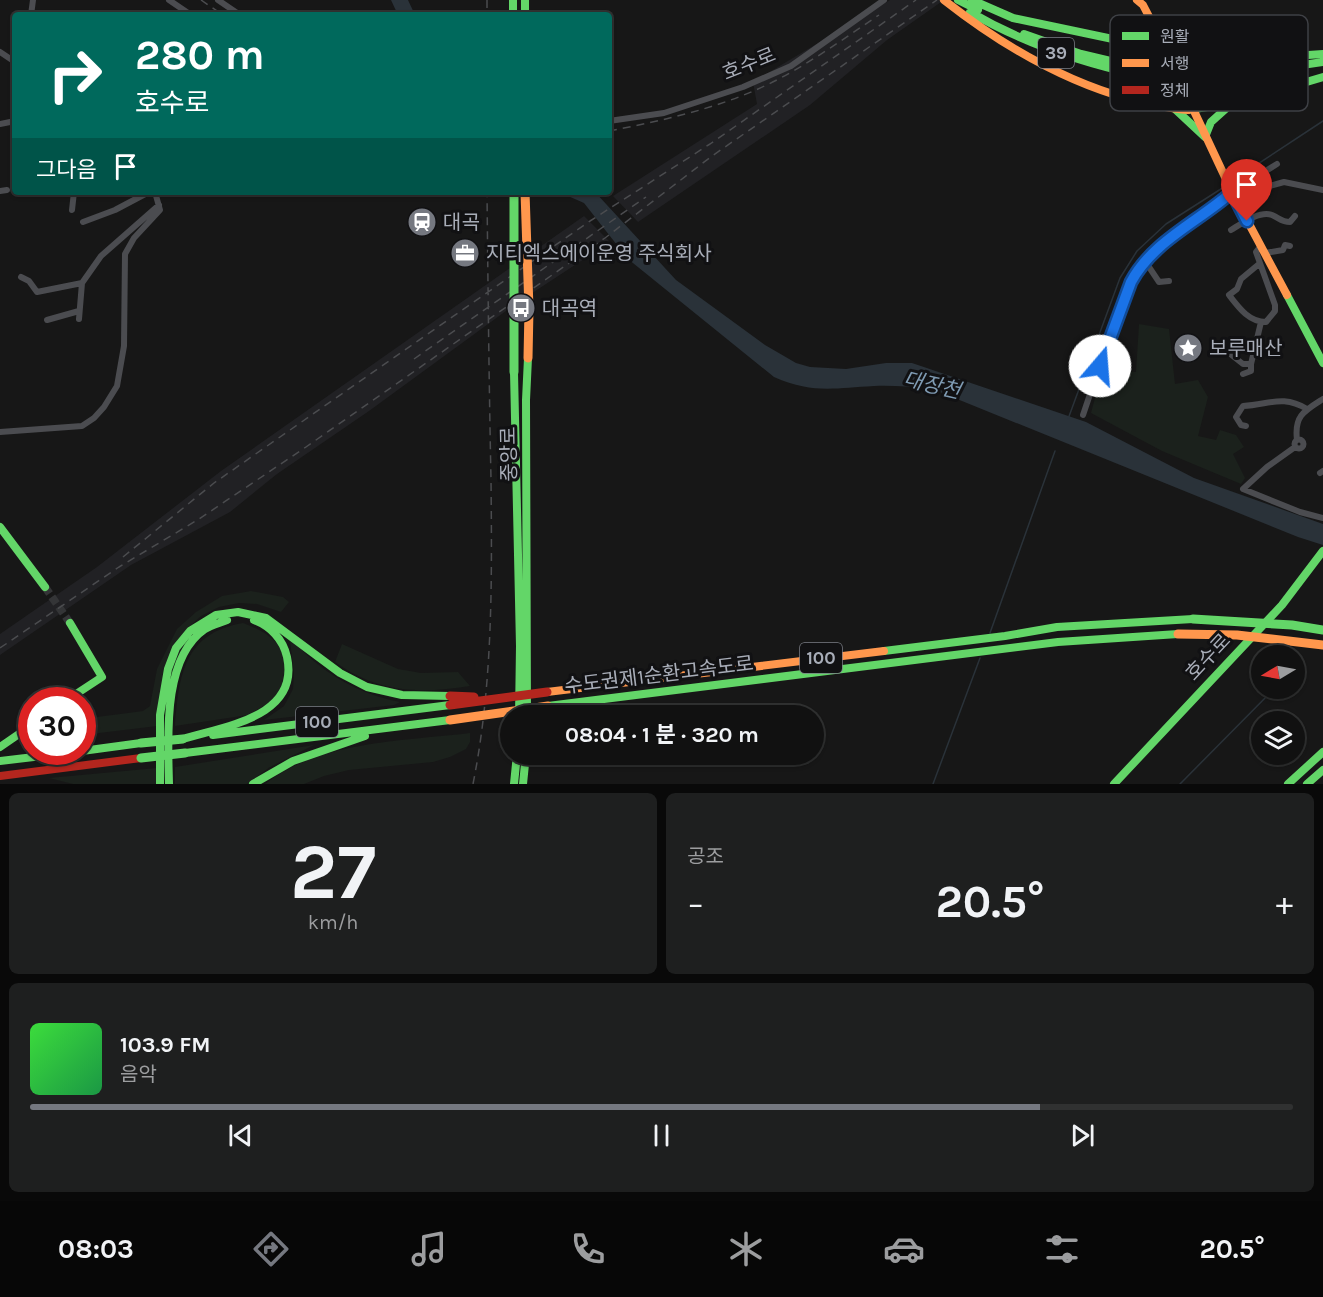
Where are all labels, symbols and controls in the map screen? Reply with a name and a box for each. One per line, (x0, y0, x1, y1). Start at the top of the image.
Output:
legend (1110, 15, 1308, 111)
text: 원활 (1160, 27, 1190, 46)
text: 280 m (135, 30, 265, 80)
icon: right (36, 36, 114, 114)
road number: 39 (1038, 38, 1074, 68)
street label: 호수로 (719, 43, 779, 85)
text: 서행 (1160, 54, 1189, 73)
text: 정체 (1160, 81, 1189, 100)
text: 호수로 (135, 87, 210, 119)
icon: arrive (109, 150, 142, 183)
text: 그다음 (36, 157, 97, 183)
pin (1221, 159, 1272, 221)
icon: arrive (1230, 168, 1263, 201)
station icon: 대곡 (406, 206, 438, 238)
place label: 대곡 (443, 211, 480, 234)
office icon: 지티엑스에이운영 주식회사 (449, 237, 481, 269)
place label: 지티엑스에이운영 주식회사 (486, 242, 712, 265)
bus stop icon: 대곡역 (505, 292, 537, 324)
place label: 대곡역 (542, 297, 597, 320)
place icon: 보루매산 (1172, 332, 1204, 364)
position arrow (1068, 334, 1132, 398)
place label: 보루매산 (1209, 337, 1283, 360)
water label: 대장천 (901, 367, 966, 404)
street label: 중앙로 (497, 426, 521, 482)
street label: 호수로 (1181, 629, 1235, 685)
road number: 100 (800, 643, 842, 673)
north arrow (1251, 645, 1305, 699)
map controls (1251, 645, 1305, 765)
street label: 수도권제1순환고속도로 (563, 652, 755, 698)
speed limit sign: 30 (18, 687, 96, 765)
road number: 100 (296, 707, 338, 737)
button: layers (1251, 711, 1305, 765)
text: 08:04 · 1 분 · 320 m (565, 722, 759, 748)
text: 27 (290, 826, 376, 918)
text: 공조 (687, 845, 724, 868)
text: 20.5° (935, 876, 1045, 928)
text: − (687, 884, 704, 922)
text: + (1276, 884, 1293, 922)
text: km/h (308, 911, 358, 934)
text: 103.9 FM (120, 1032, 210, 1058)
text: 음악 (120, 1063, 157, 1086)
icon: previous (224, 1119, 257, 1152)
icon: pause (645, 1119, 678, 1152)
icon: next (1066, 1119, 1099, 1152)
icon: directions (250, 1228, 292, 1270)
icon: music (408, 1228, 450, 1270)
icon: phone (567, 1228, 609, 1270)
icon: climate (725, 1228, 767, 1270)
icon: car (883, 1228, 925, 1270)
icon: filters (1041, 1228, 1083, 1270)
text: 08:03 (58, 1233, 134, 1265)
text: 20.5° (1199, 1233, 1265, 1265)

